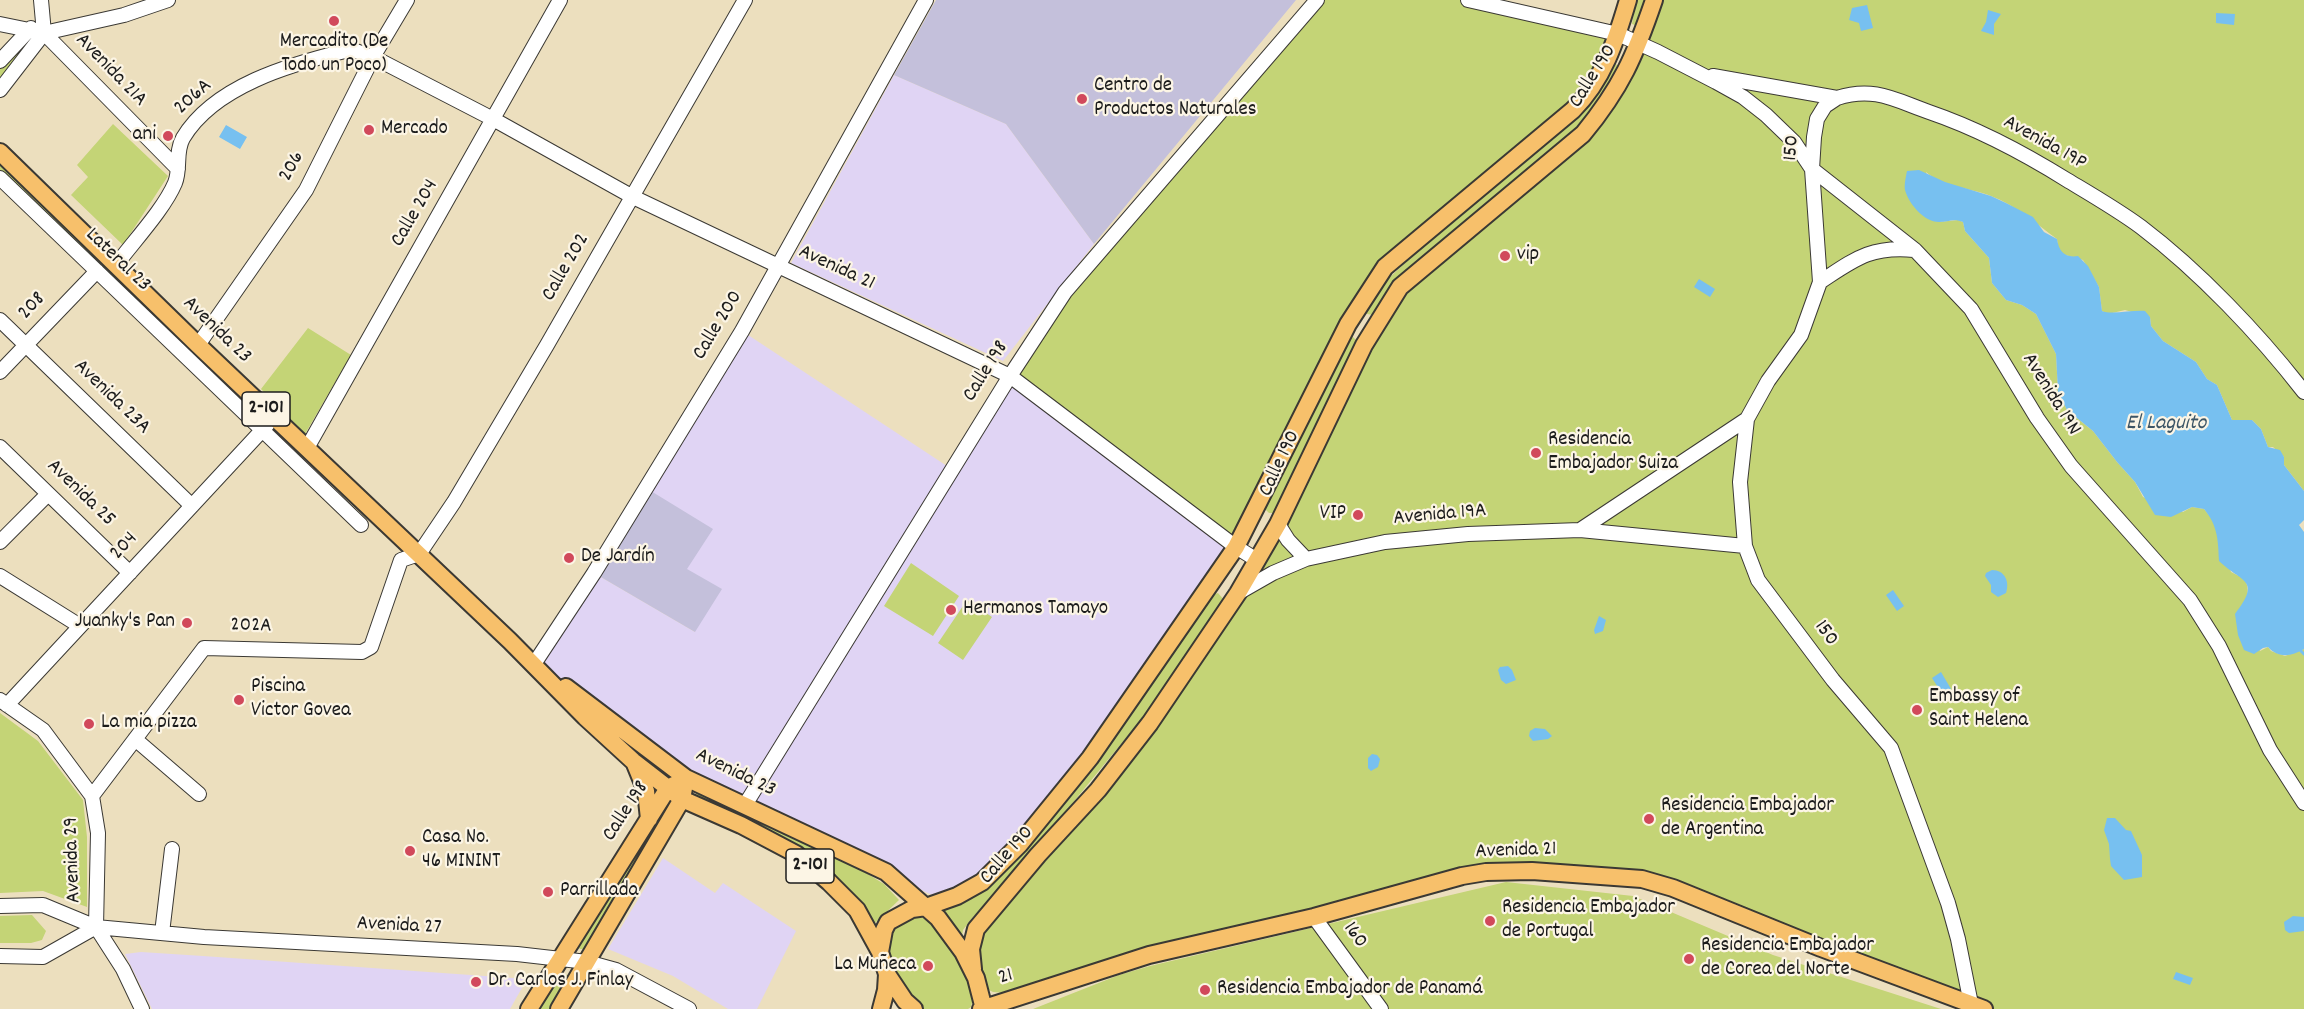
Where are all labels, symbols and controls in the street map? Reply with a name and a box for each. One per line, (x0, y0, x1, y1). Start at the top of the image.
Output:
marker: Mercadito (De Todo un Poco) (327, 14, 341, 28)
street label: Avenida 21A (69, 29, 151, 113)
place label: Mercadito (De Todo un Poco) (280, 30, 388, 80)
street label: Calle 190 (1565, 41, 1623, 113)
street label: 206A (170, 74, 218, 122)
place label: Centro de Productos Naturales (1094, 74, 1256, 124)
marker: Centro de Productos Naturales (1075, 92, 1089, 106)
street label: Avenida 19P (1998, 111, 2090, 177)
place label: Mercado (381, 117, 448, 143)
place label: ani (133, 123, 156, 149)
marker: Mercado (362, 123, 376, 137)
marker: ani (161, 129, 175, 143)
street label: 150 (1780, 134, 1806, 162)
street label: 206 (274, 147, 312, 187)
street label: Calle 204 (387, 176, 445, 252)
street label: Lateral 23 (79, 224, 155, 298)
street label: Calle 202 (538, 230, 596, 306)
street label: Avenida 21 (794, 240, 878, 298)
place label: vip (1517, 243, 1539, 269)
marker: vip (1498, 249, 1512, 263)
street label: Calle 200 (689, 287, 749, 365)
street label: 208 (14, 288, 52, 326)
street label: Avenida 23 (176, 292, 256, 370)
street label: Calle 198 (959, 337, 1015, 407)
street label: Avenida 19N (2015, 349, 2085, 441)
street label: Avenida 23A (67, 355, 155, 441)
road number: 2-101 (242, 392, 290, 426)
water label: El Laguito (2126, 412, 2206, 438)
street label: Calle 190 (1255, 427, 1307, 501)
place label: Residencia Embajador Suiza (1548, 428, 1678, 478)
marker: Residencia Embajador Suiza (1529, 446, 1543, 460)
street label: Avenida 25 (40, 455, 120, 533)
street label: Avenida 19A (1392, 499, 1488, 533)
place label: VIP (1320, 502, 1346, 528)
marker: VIP (1351, 508, 1365, 522)
street label: 204 (106, 528, 144, 566)
place label: De Jardín (581, 545, 655, 571)
marker: De Jardín (562, 551, 576, 565)
place label: Hermanos Tamayo (963, 597, 1108, 623)
marker: Hermanos Tamayo (944, 603, 958, 617)
place label: Juanky's Pan (75, 610, 175, 636)
street label: 202A (230, 614, 272, 640)
marker: Juanky's Pan (180, 616, 194, 630)
street label: 150 (1807, 616, 1843, 652)
place label: Piscina Victor Govea (251, 675, 351, 725)
place label: Embassy of Saint Helena (1929, 685, 2028, 735)
marker: Piscina Victor Govea (232, 693, 246, 707)
marker: Embassy of Saint Helena (1910, 703, 1924, 717)
place label: La mia pizza (101, 711, 197, 737)
marker: La mia pizza (82, 717, 96, 731)
street label: Avenida 23 (691, 744, 779, 804)
street label: Calle 198 (598, 777, 656, 847)
place label: Residencia Embajador de Argentina (1661, 794, 1834, 844)
marker: Residencia Embajador de Argentina (1642, 812, 1656, 826)
street label: Avenida 29 (60, 816, 88, 904)
street label: Calle 190 (976, 821, 1040, 891)
place label: Casa No. 46 MININT (422, 826, 500, 876)
street label: Avenida 21 (1475, 838, 1557, 866)
marker: Casa No. 46 MININT (403, 844, 417, 858)
road number: 2-101 (786, 849, 834, 883)
place label: Parrillada (560, 879, 638, 905)
marker: Parrillada (541, 885, 555, 899)
place label: Residencia Embajador de Portugal (1502, 896, 1675, 946)
street label: Avenida 27 (356, 912, 442, 942)
marker: Residencia Embajador de Portugal (1483, 914, 1497, 928)
street label: 160 (1336, 918, 1372, 954)
place label: Residencia Embajador de Corea del Norte (1701, 934, 1874, 984)
marker: Residencia Embajador de Corea del Norte (1682, 952, 1696, 966)
place label: La Muñeca (834, 953, 916, 979)
marker: La Muñeca (921, 959, 935, 973)
street label: 21 (996, 964, 1016, 992)
place label: Dr. Carlos J. Finlay (488, 969, 633, 995)
marker: Dr. Carlos J. Finlay (469, 975, 483, 989)
place label: Residencia Embajador de Panamá (1217, 977, 1483, 1003)
marker: Residencia Embajador de Panamá (1198, 983, 1212, 997)

